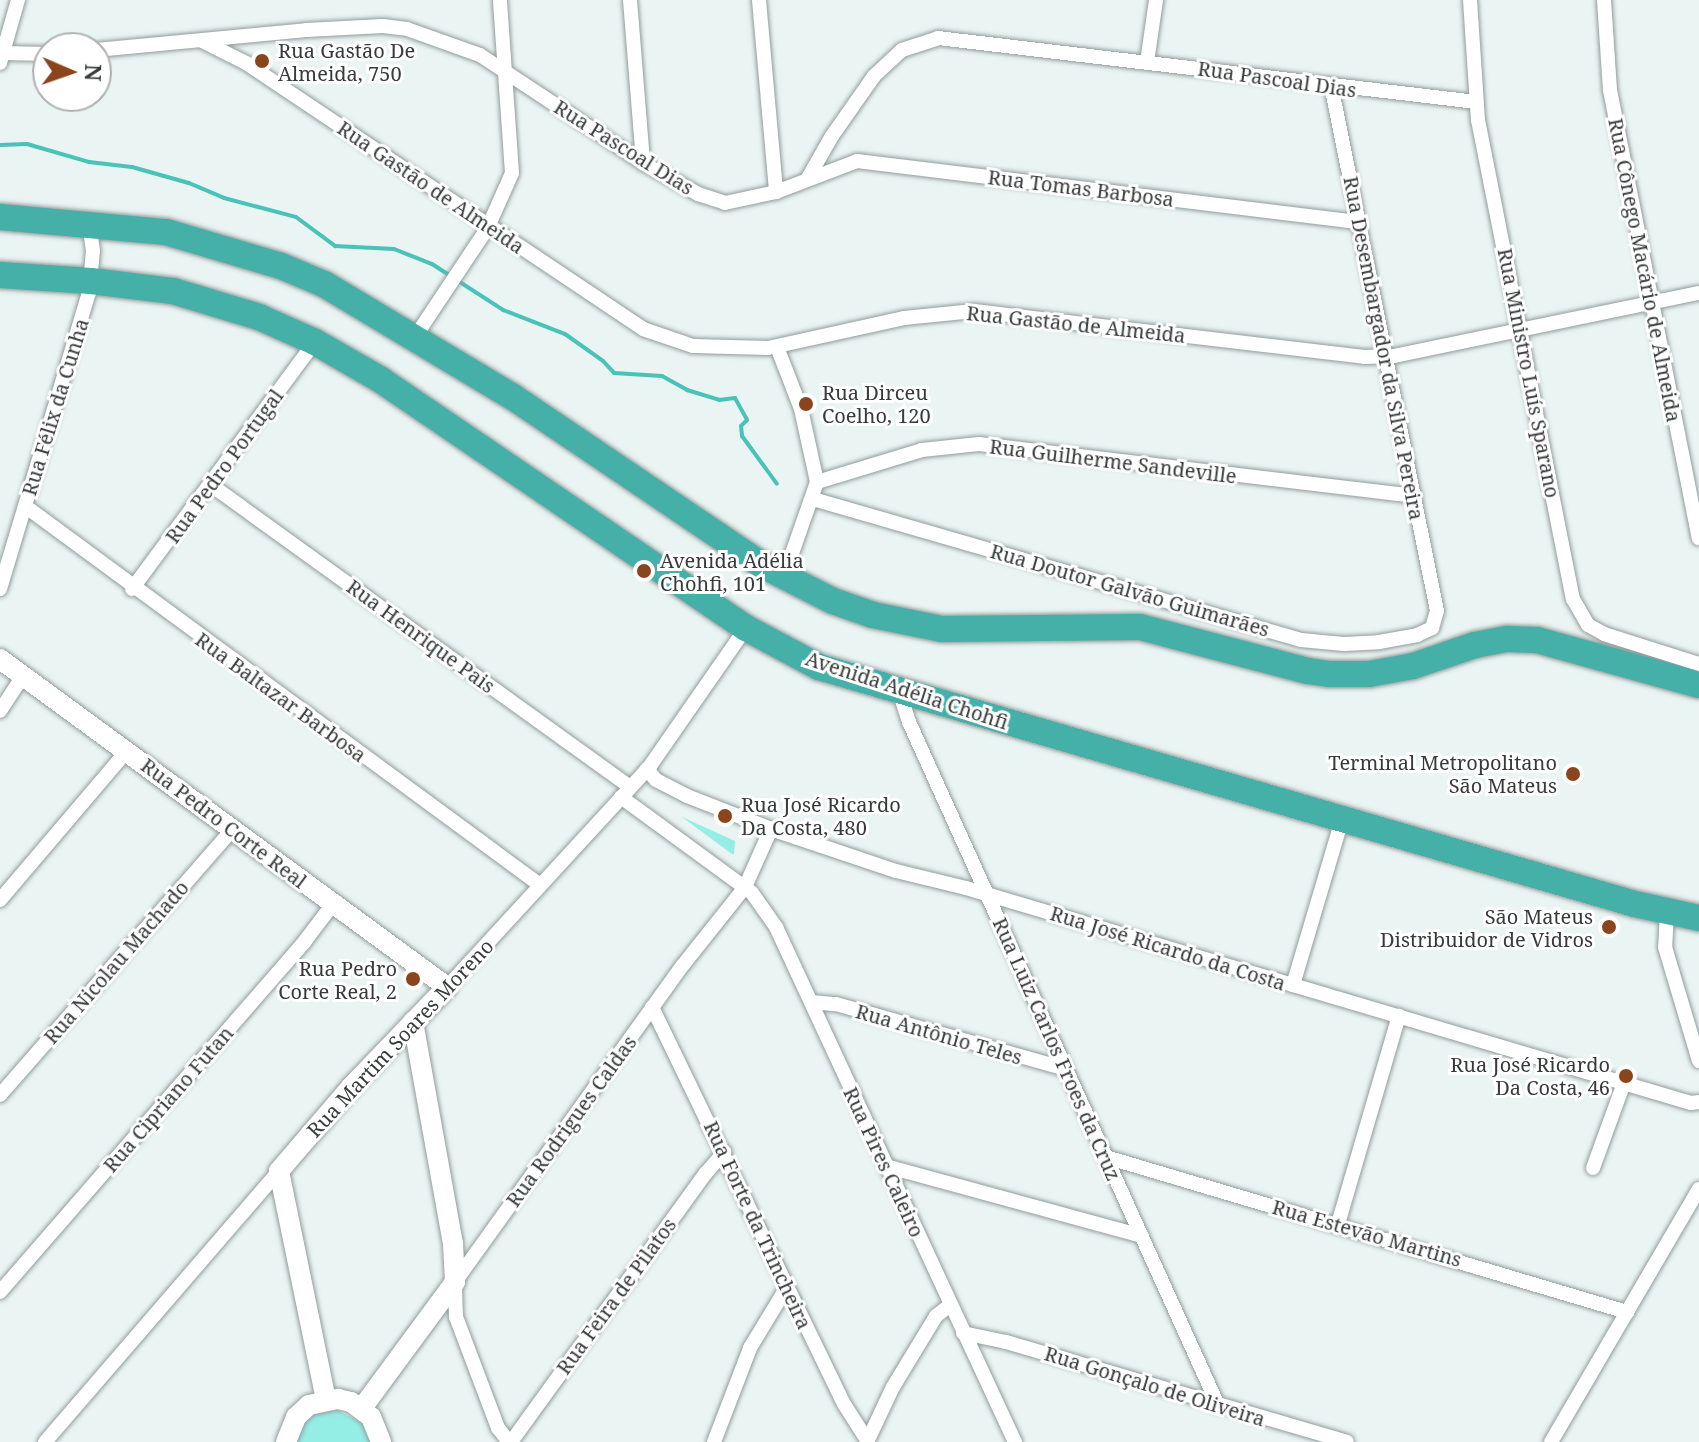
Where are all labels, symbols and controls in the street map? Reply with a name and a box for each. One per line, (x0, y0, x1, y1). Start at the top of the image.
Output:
north arrow (32, 32, 112, 112)
place label: Rua Gastão De Almeida, 750 (278, 38, 415, 85)
marker: Rua Gastão De Almeida, 750 (253, 52, 271, 70)
street label: Rua Pascoal Dias (1196, 56, 1358, 102)
text: N (79, 64, 109, 82)
street label: Rua Pascoal Dias (550, 94, 698, 200)
street label: Rua Gastão de Almeida (333, 116, 529, 258)
street label: Rua Cônego Macário de Almeida (1604, 116, 1686, 424)
street label: Rua Tomas Barbosa (987, 165, 1175, 211)
street label: Rua Desembargador da Silva Pereira (1339, 174, 1429, 522)
street label: Rua Ministro Luís Sparano (1493, 246, 1565, 500)
street label: Rua Gastão de Almeida (965, 301, 1187, 347)
street label: Rua Félix da Cunha (17, 316, 93, 498)
place label: Rua Dirceu Coelho, 120 (822, 380, 931, 427)
street label: Rua Pedro Portugal (160, 384, 288, 548)
marker: Rua Dirceu Coelho, 120 (797, 395, 815, 413)
street label: Rua Guilherme Sandeville (988, 434, 1238, 488)
street label: Rua Doutor Galvão Guimarães (988, 539, 1272, 641)
place label: Avenida Adélia Chohfi, 101 (660, 548, 804, 595)
marker: Avenida Adélia Chohfi, 101 (635, 562, 653, 580)
street label: Rua Henrique Pais (342, 574, 500, 698)
street label: Rua Baltazar Barbosa (191, 627, 371, 767)
street label: Avenida Adélia Chohfi (803, 646, 1011, 734)
place label: Terminal Metropolitano São Mateus (1328, 750, 1557, 797)
street label: Rua Pedro Corte Real (137, 753, 311, 893)
marker: Terminal Metropolitano São Mateus (1564, 765, 1582, 783)
place label: Rua José Ricardo Da Costa, 480 (741, 792, 901, 839)
marker: Rua José Ricardo Da Costa, 480 (716, 807, 734, 825)
street label: Rua Nicolau Machado (39, 876, 193, 1048)
street label: Rua José Ricardo da Costa (1047, 901, 1289, 995)
place label: São Mateus Distribuidor de Vidros (1380, 904, 1593, 951)
street label: Rua Luiz Carlos Froes da Cruz (988, 914, 1126, 1184)
marker: São Mateus Distribuidor de Vidros (1600, 918, 1618, 936)
street label: Rua Martim Soares Moreno (302, 934, 498, 1142)
place label: Rua Pedro Corte Real, 2 (278, 956, 397, 1003)
marker: Rua Pedro Corte Real, 2 (404, 970, 422, 988)
street label: Rua Antônio Teles (853, 999, 1025, 1069)
street label: Rua Cipriano Futan (98, 1021, 238, 1177)
street label: Rua Rodrigues Caldas (501, 1031, 641, 1211)
place label: Rua José Ricardo Da Costa, 46 (1450, 1052, 1610, 1099)
marker: Rua José Ricardo Da Costa, 46 (1617, 1067, 1635, 1085)
street label: Rua Pires Caleiro (839, 1083, 929, 1241)
street label: Rua Forte da Trincheira (699, 1117, 817, 1333)
street label: Rua Estevão Martins (1270, 1194, 1464, 1272)
street label: Rua Feira de Pilatos (551, 1213, 681, 1379)
street label: Rua Gonçalo de Oliveira (1042, 1341, 1268, 1431)

